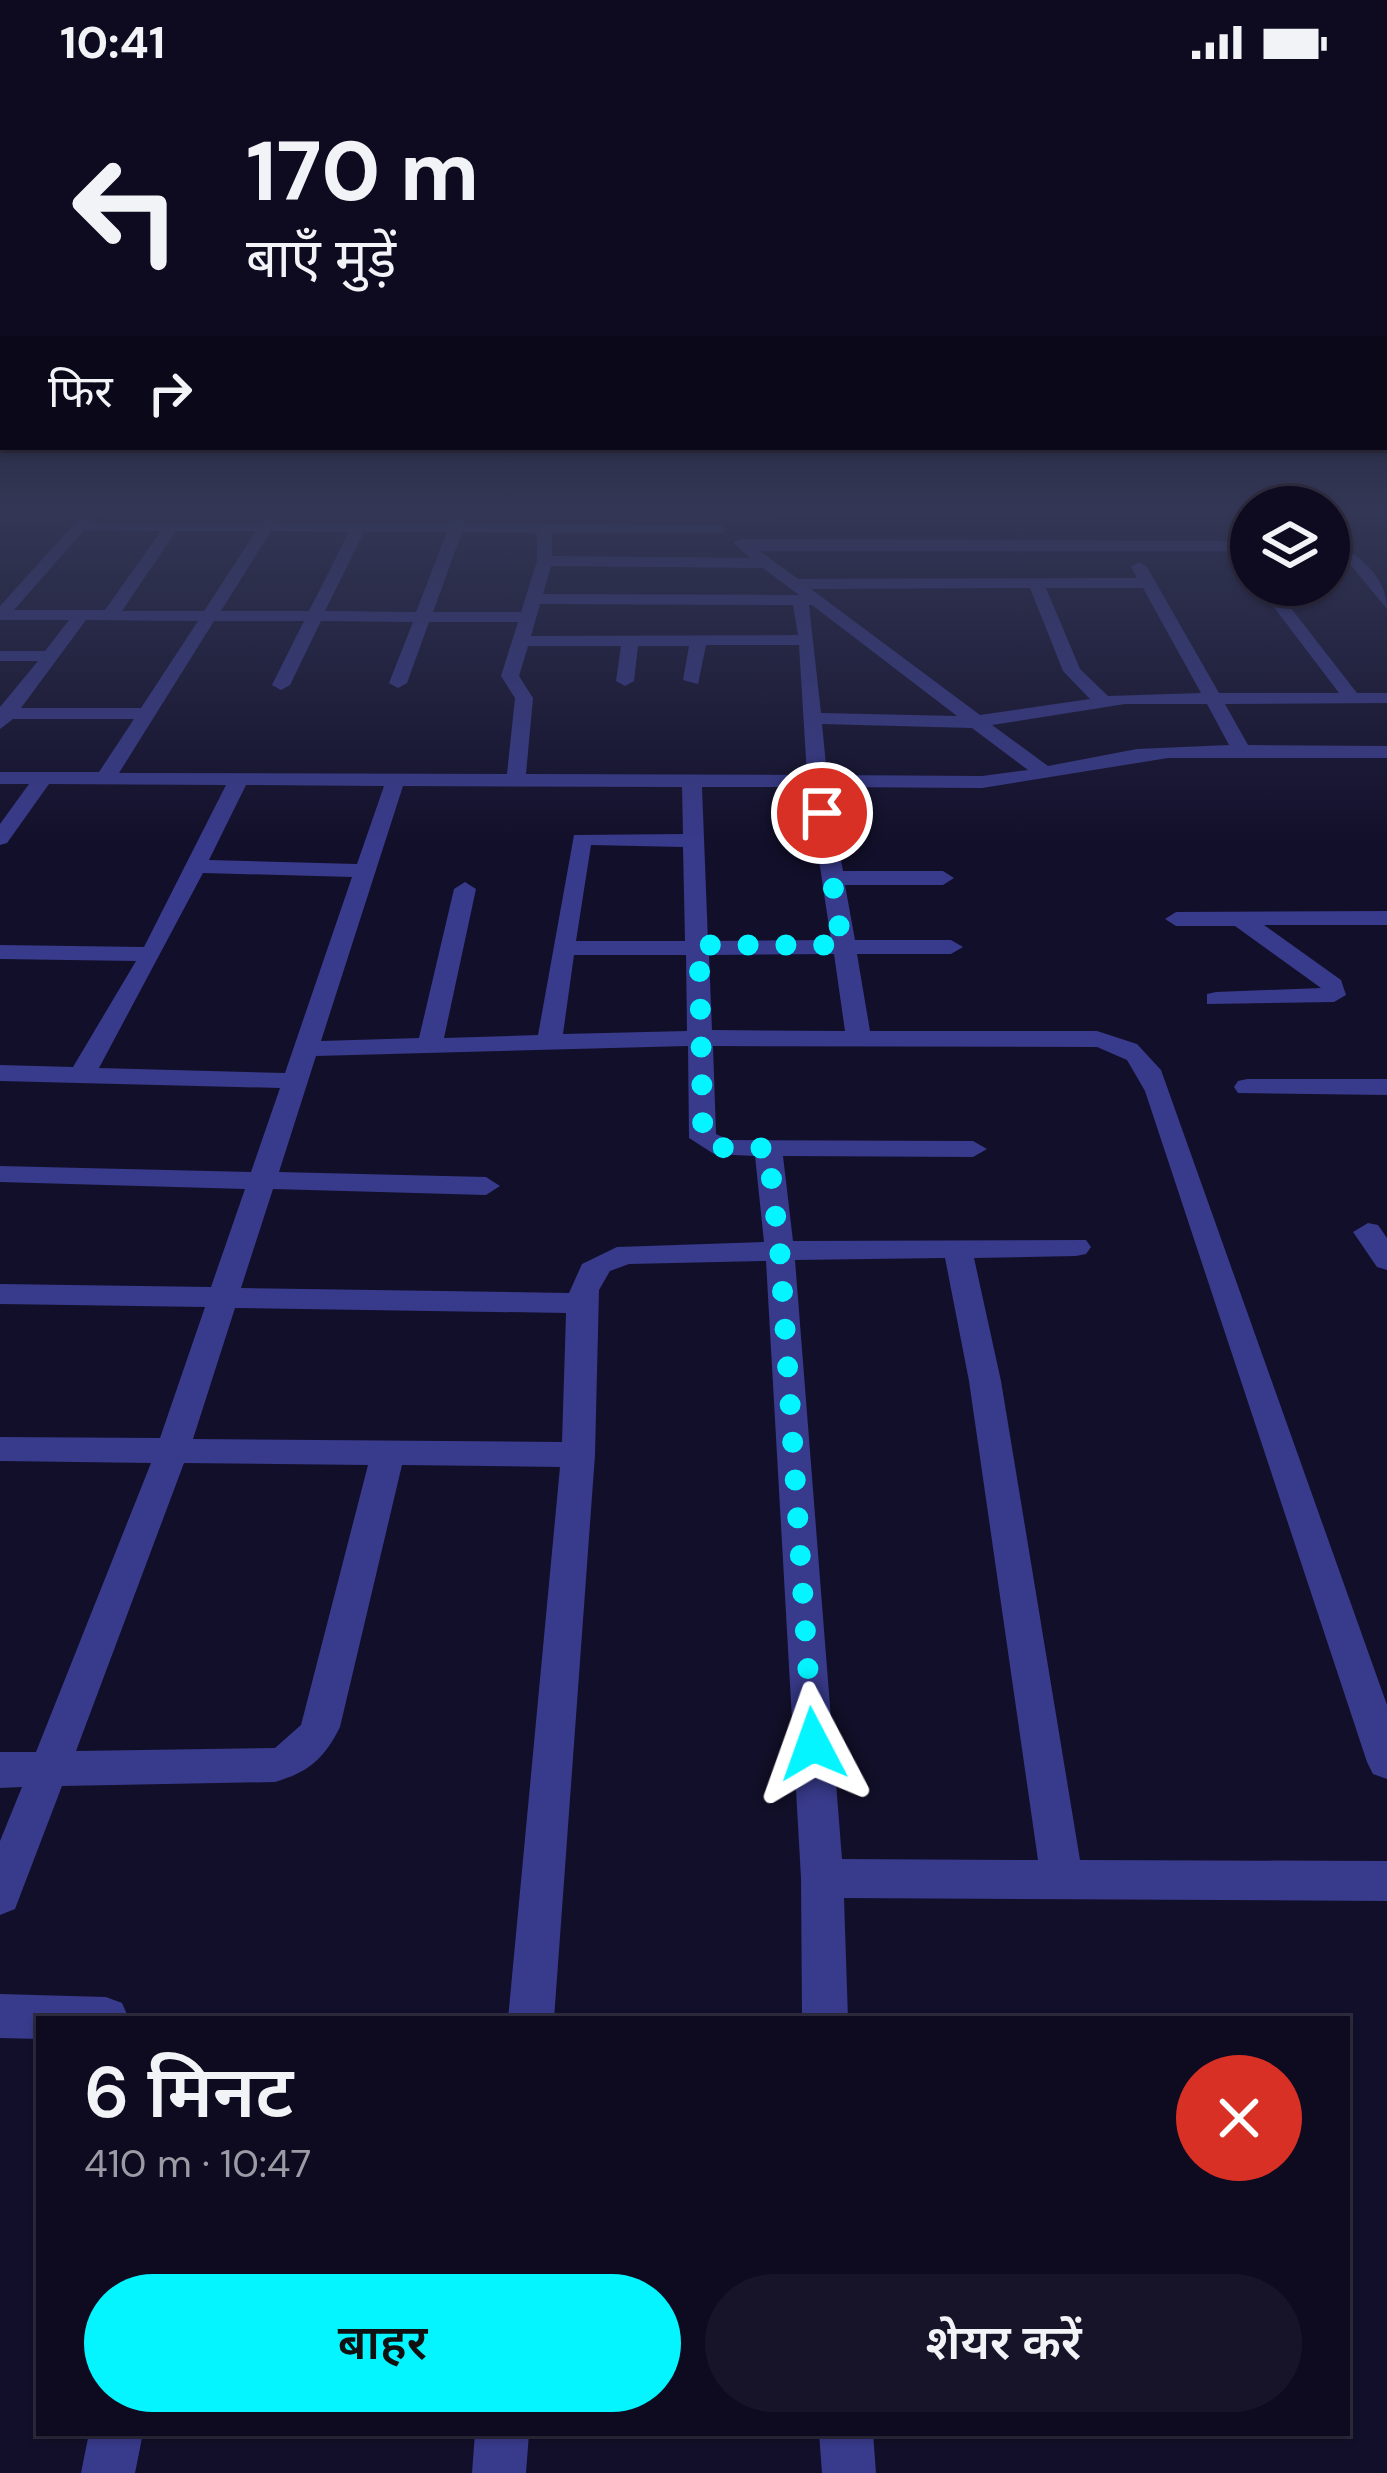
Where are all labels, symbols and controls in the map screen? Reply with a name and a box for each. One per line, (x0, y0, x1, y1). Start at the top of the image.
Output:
text: 10:41 (60, 13, 165, 72)
text: 170 m (246, 117, 479, 226)
icon: left (48, 132, 204, 288)
text: बाएँ मुड़ें (246, 223, 396, 294)
icon: right (137, 360, 203, 426)
text: फिर (48, 362, 113, 421)
map controls (1230, 486, 1350, 606)
button: layers (1230, 486, 1350, 606)
pin (771, 762, 873, 864)
icon: arrive (789, 780, 855, 846)
position arrow (750, 1681, 876, 1807)
text: 6 मिनट (84, 2046, 293, 2139)
button: close (1176, 2055, 1302, 2181)
text: 410 m · 10:47 (84, 2138, 311, 2189)
button: बाहर (84, 2274, 681, 2412)
button: शेयर करें (705, 2274, 1302, 2412)

